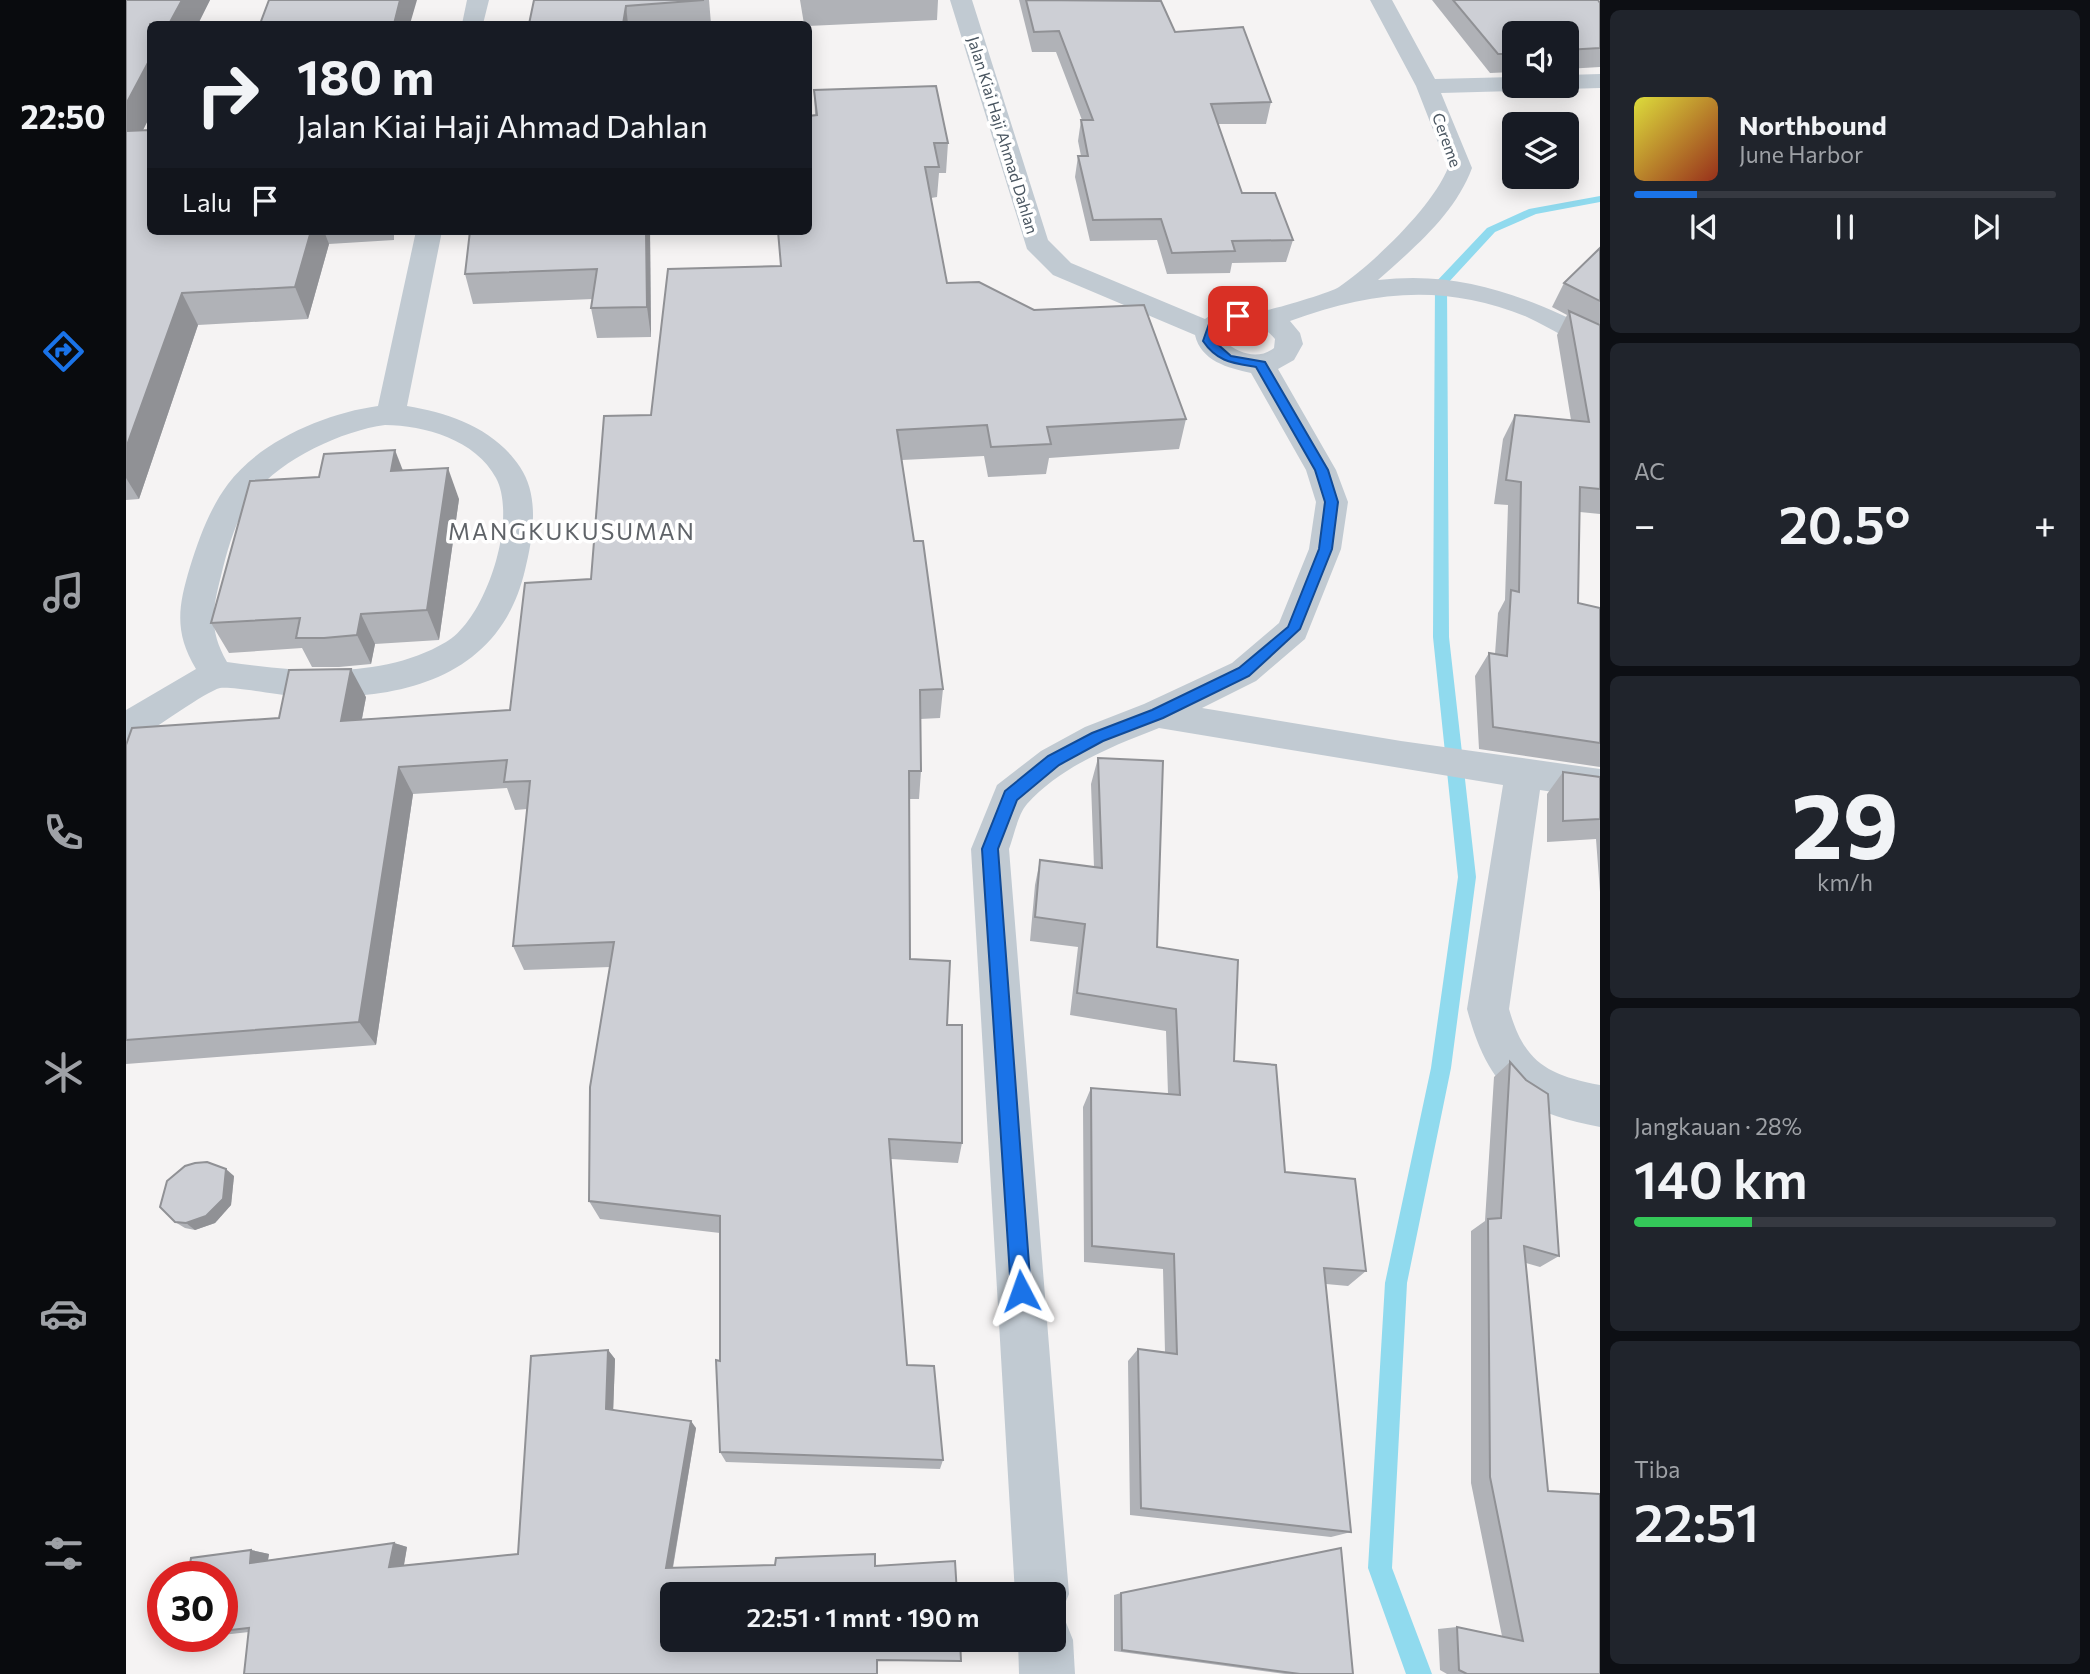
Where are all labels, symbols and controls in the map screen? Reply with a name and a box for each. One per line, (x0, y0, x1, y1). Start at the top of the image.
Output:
map controls (1502, 21, 1579, 189)
button: sound (1502, 21, 1579, 98)
street label: Jalan Kiai Haji Ahmad Dahlan (964, 34, 1043, 236)
text: 180 m (297, 45, 434, 105)
icon: right (182, 49, 273, 140)
text: 22:50 (21, 96, 105, 136)
text: Jalan Kiai Haji Ahmad Dahlan (297, 105, 708, 145)
text: Northbound (1739, 109, 1887, 140)
street label: Cereme (1429, 110, 1466, 170)
button: layers (1502, 112, 1579, 189)
text: June Harbor (1739, 140, 1863, 168)
icon: arrive (246, 182, 284, 220)
text: Lalu (182, 186, 232, 217)
icon: previous (1685, 208, 1723, 246)
icon: pause (1826, 208, 1864, 246)
icon: next (1967, 208, 2005, 246)
pin (1208, 286, 1268, 346)
icon: arrive (1219, 297, 1257, 335)
icon: directions (39, 327, 88, 376)
text: AC (1634, 457, 1665, 485)
text: 20.5° (1779, 491, 1910, 555)
text: − (1634, 500, 1656, 547)
text: + (2034, 500, 2056, 547)
district label: MANGKUKUSUMAN (448, 517, 696, 545)
icon: music (39, 568, 88, 617)
text: 29 (1791, 766, 1899, 878)
icon: phone (39, 808, 88, 857)
text: km/h (1817, 868, 1873, 896)
icon: climate (39, 1048, 88, 1097)
text: Jangkauan · 28% (1634, 1112, 1802, 1140)
text: 140 km (1634, 1146, 1808, 1210)
position arrow (984, 1254, 1058, 1328)
icon: car (39, 1289, 88, 1338)
text: Tiba (1634, 1455, 1680, 1483)
text: 22:51 (1634, 1489, 1759, 1553)
icon: filters (39, 1529, 88, 1578)
speed limit sign: 30 (147, 1561, 238, 1652)
text: 22:51 · 1 mnt · 190 m (746, 1601, 980, 1632)

